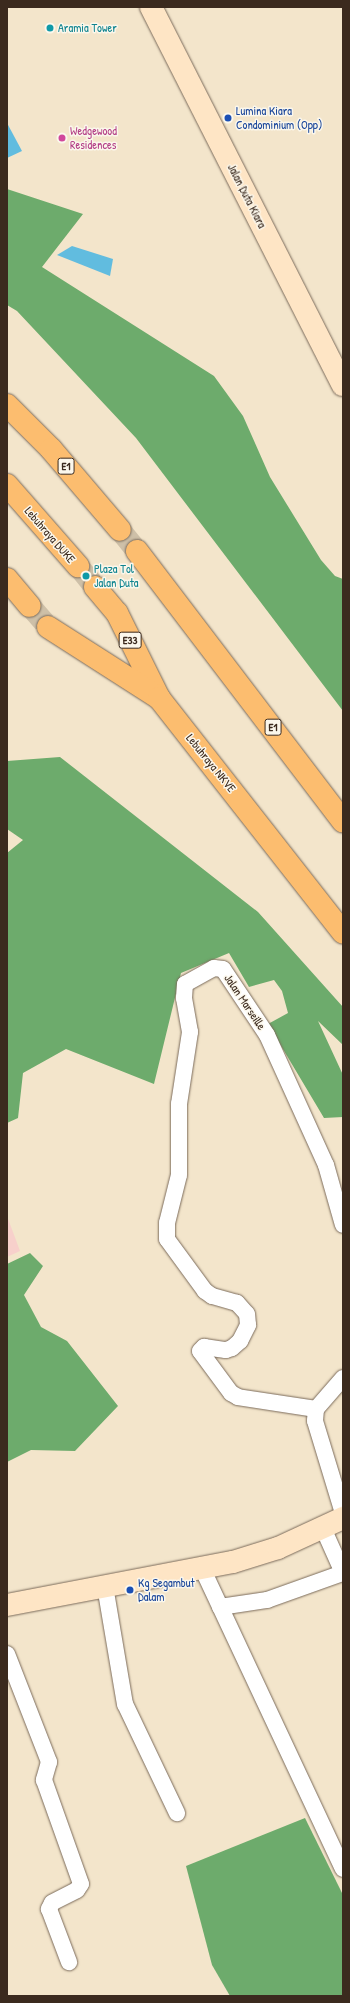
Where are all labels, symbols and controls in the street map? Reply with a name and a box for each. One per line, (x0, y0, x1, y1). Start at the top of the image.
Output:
place label: Aramia Tower (58, 21, 117, 35)
marker: Aramia Tower (45, 23, 55, 33)
place label: Lumina Kiara Condominium (Opp) (236, 104, 322, 132)
marker: Lumina Kiara Condominium (Opp) (223, 113, 233, 123)
place label: Wedgewood Residences (70, 124, 117, 152)
marker: Wedgewood Residences (57, 133, 67, 143)
street label: Jalan Duta Kiara (225, 161, 269, 231)
road number: E1 (57, 457, 75, 475)
street label: Lebuhraya DUKE (22, 504, 78, 566)
place label: Plaza Tol Jalan Duta (94, 562, 139, 590)
marker: Plaza Tol Jalan Duta (81, 571, 91, 581)
road number: E33 (118, 631, 142, 649)
road number: E1 (264, 718, 282, 736)
street label: Lebuhraya NKVE (183, 731, 239, 795)
street label: Jalan Marseille (221, 972, 269, 1032)
place label: Kg Segambut Dalam (138, 1576, 195, 1604)
marker: Kg Segambut Dalam (125, 1585, 135, 1595)

